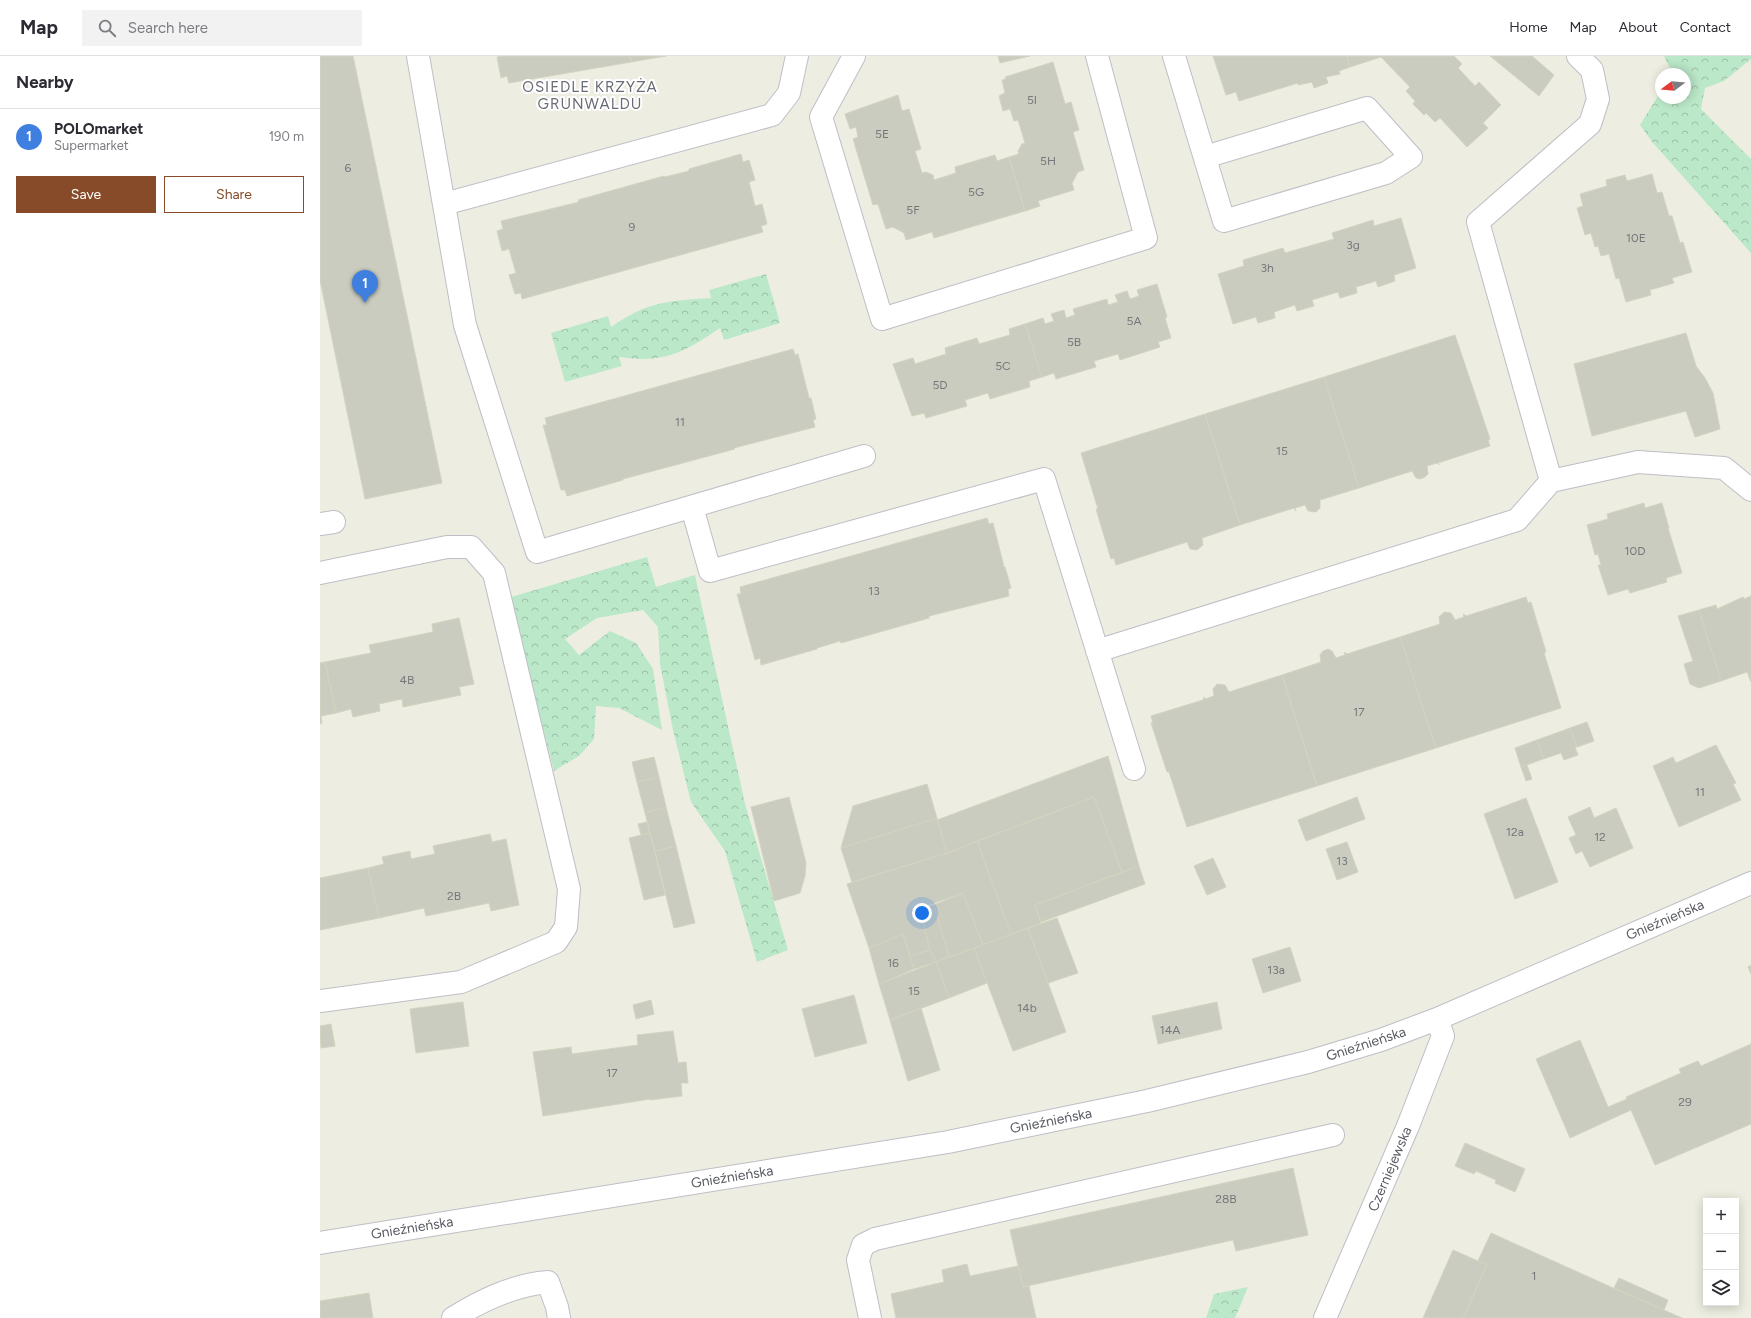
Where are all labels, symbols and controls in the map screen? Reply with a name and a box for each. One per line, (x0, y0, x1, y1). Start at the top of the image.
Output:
search box (82, 10, 362, 46)
text: Map (20, 16, 58, 39)
icon: search (96, 17, 118, 39)
text: Search here (128, 19, 208, 37)
text: Home (1509, 19, 1548, 36)
text: Map (1570, 19, 1597, 36)
text: About (1619, 19, 1658, 36)
text: Contact (1680, 19, 1731, 36)
north arrow (1655, 68, 1691, 104)
text: Nearby (16, 72, 74, 92)
district label: OSIEDLE KRZYŻA GRUNWALDU (522, 78, 658, 113)
house number: 5I (1027, 93, 1037, 107)
text: POLOmarket (54, 120, 143, 138)
house number: 5E (875, 127, 889, 141)
text: 1 (26, 129, 32, 144)
text: 190 m (269, 129, 304, 144)
text: Supermarket (54, 138, 129, 153)
house number: 5H (1040, 154, 1056, 168)
house number: 6 (345, 161, 352, 175)
button: Save (16, 176, 156, 213)
button: Share (164, 176, 304, 213)
house number: 5G (968, 185, 984, 199)
house number: 5F (906, 203, 920, 217)
house number: 9 (629, 220, 636, 234)
house number: 10E (1626, 231, 1646, 245)
house number: 3g (1346, 238, 1360, 252)
house number: 3h (1260, 261, 1274, 275)
pin: 1 (352, 270, 378, 303)
house number: 5A (1126, 314, 1142, 328)
house number: 5B (1067, 335, 1081, 349)
house number: 5C (995, 359, 1011, 373)
house number: 5D (932, 378, 948, 392)
house number: 11 (675, 415, 685, 429)
house number: 15 (1276, 444, 1288, 458)
house number: 10D (1625, 544, 1645, 558)
house number: 13 (868, 584, 880, 598)
house number: 4B (400, 673, 414, 687)
house number: 17 (1353, 705, 1365, 719)
house number: 11 (1695, 785, 1705, 799)
house number: 12a (1506, 825, 1524, 839)
house number: 12 (1594, 830, 1606, 844)
house number: 13 (1336, 854, 1348, 868)
house number: 2B (447, 889, 461, 903)
street label: Gnieźnieńska (1623, 896, 1707, 944)
your location (912, 903, 932, 923)
house number: 16 (887, 956, 899, 970)
house number: 13a (1267, 963, 1285, 977)
house number: 15 (908, 984, 920, 998)
house number: 14b (1017, 1001, 1037, 1015)
house number: 14A (1160, 1023, 1180, 1037)
street label: Gnieźnieńska (1324, 1023, 1408, 1065)
house number: 17 (606, 1066, 618, 1080)
house number: 29 (1678, 1095, 1692, 1109)
street label: Gnieźnieńska (1009, 1105, 1093, 1137)
street label: Czerniejewska (1364, 1124, 1416, 1214)
street label: Gnieźnieńska (690, 1162, 774, 1192)
house number: 28B (1215, 1192, 1237, 1206)
map controls (1703, 1198, 1739, 1306)
button: + (1703, 1198, 1739, 1234)
street label: Gnieźnieńska (370, 1213, 454, 1243)
button: − (1703, 1234, 1739, 1270)
house number: 1 (1532, 1269, 1536, 1283)
button: layers (1703, 1270, 1739, 1306)

